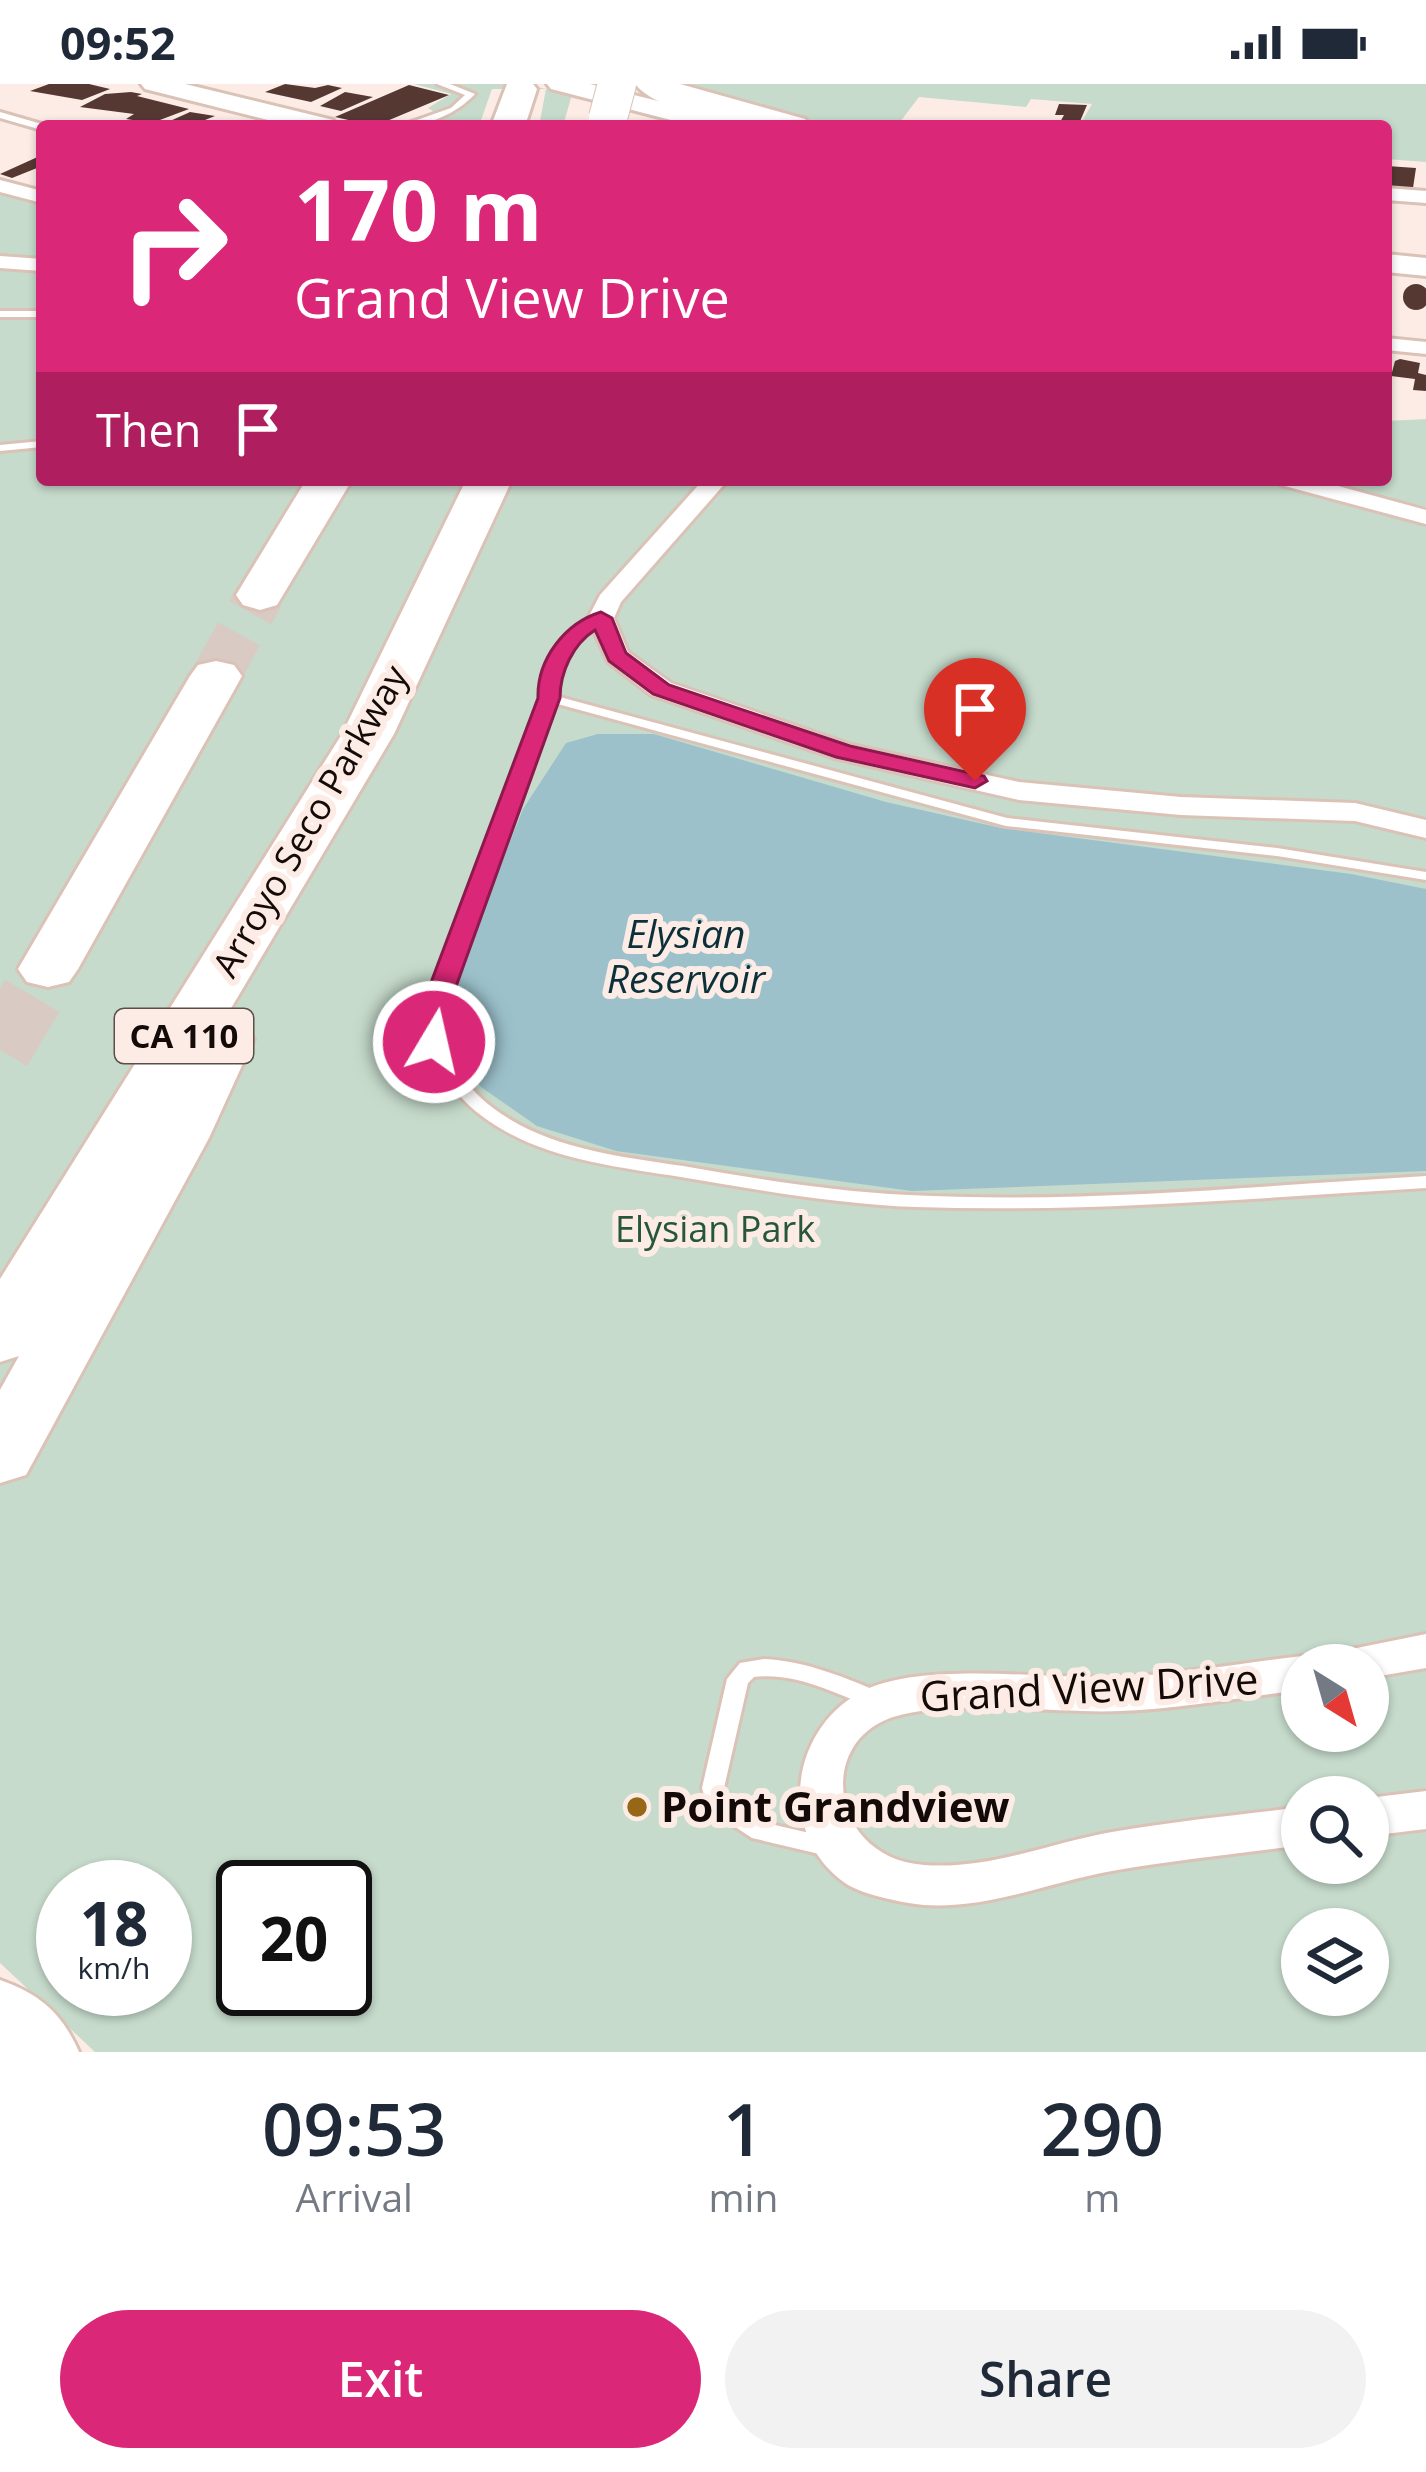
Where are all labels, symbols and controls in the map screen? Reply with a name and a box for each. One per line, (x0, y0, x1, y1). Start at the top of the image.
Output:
text: 09:52 (60, 12, 176, 73)
text: 170 m (294, 151, 542, 266)
icon: right (96, 168, 252, 324)
text: Grand View Drive (294, 260, 730, 334)
icon: arrive (225, 396, 291, 462)
text: Then (96, 399, 201, 460)
street label: Arroyo Seco Parkway (200, 655, 419, 986)
pin (924, 658, 1026, 781)
icon: arrive (942, 676, 1008, 742)
water label: Elysian Reservoir (607, 906, 767, 1004)
position arrow (371, 979, 497, 1105)
road number: CA 110 (115, 1009, 253, 1063)
park label: Elysian Park (615, 1204, 815, 1253)
north arrow (1281, 1644, 1389, 1752)
map controls (1281, 1644, 1389, 2016)
street label: Grand View Drive (918, 1649, 1260, 1724)
button: search (1281, 1776, 1389, 1884)
place label: Point Grandview (661, 1777, 1009, 1834)
marker: Point Grandview (624, 1794, 650, 1820)
speed limit sign: 20 (216, 1860, 372, 2016)
text: 18 (80, 1882, 148, 1964)
button: layers (1281, 1908, 1389, 2016)
text: km/h (78, 1947, 150, 1988)
text: 09:53 (262, 2079, 446, 2177)
text: 1 (723, 2079, 764, 2177)
text: 290 (1040, 2079, 1164, 2177)
text: Arrival (296, 2170, 413, 2223)
text: min (709, 2170, 778, 2223)
text: m (1084, 2170, 1120, 2223)
button: Exit (60, 2310, 701, 2448)
button: Share (725, 2310, 1366, 2448)

